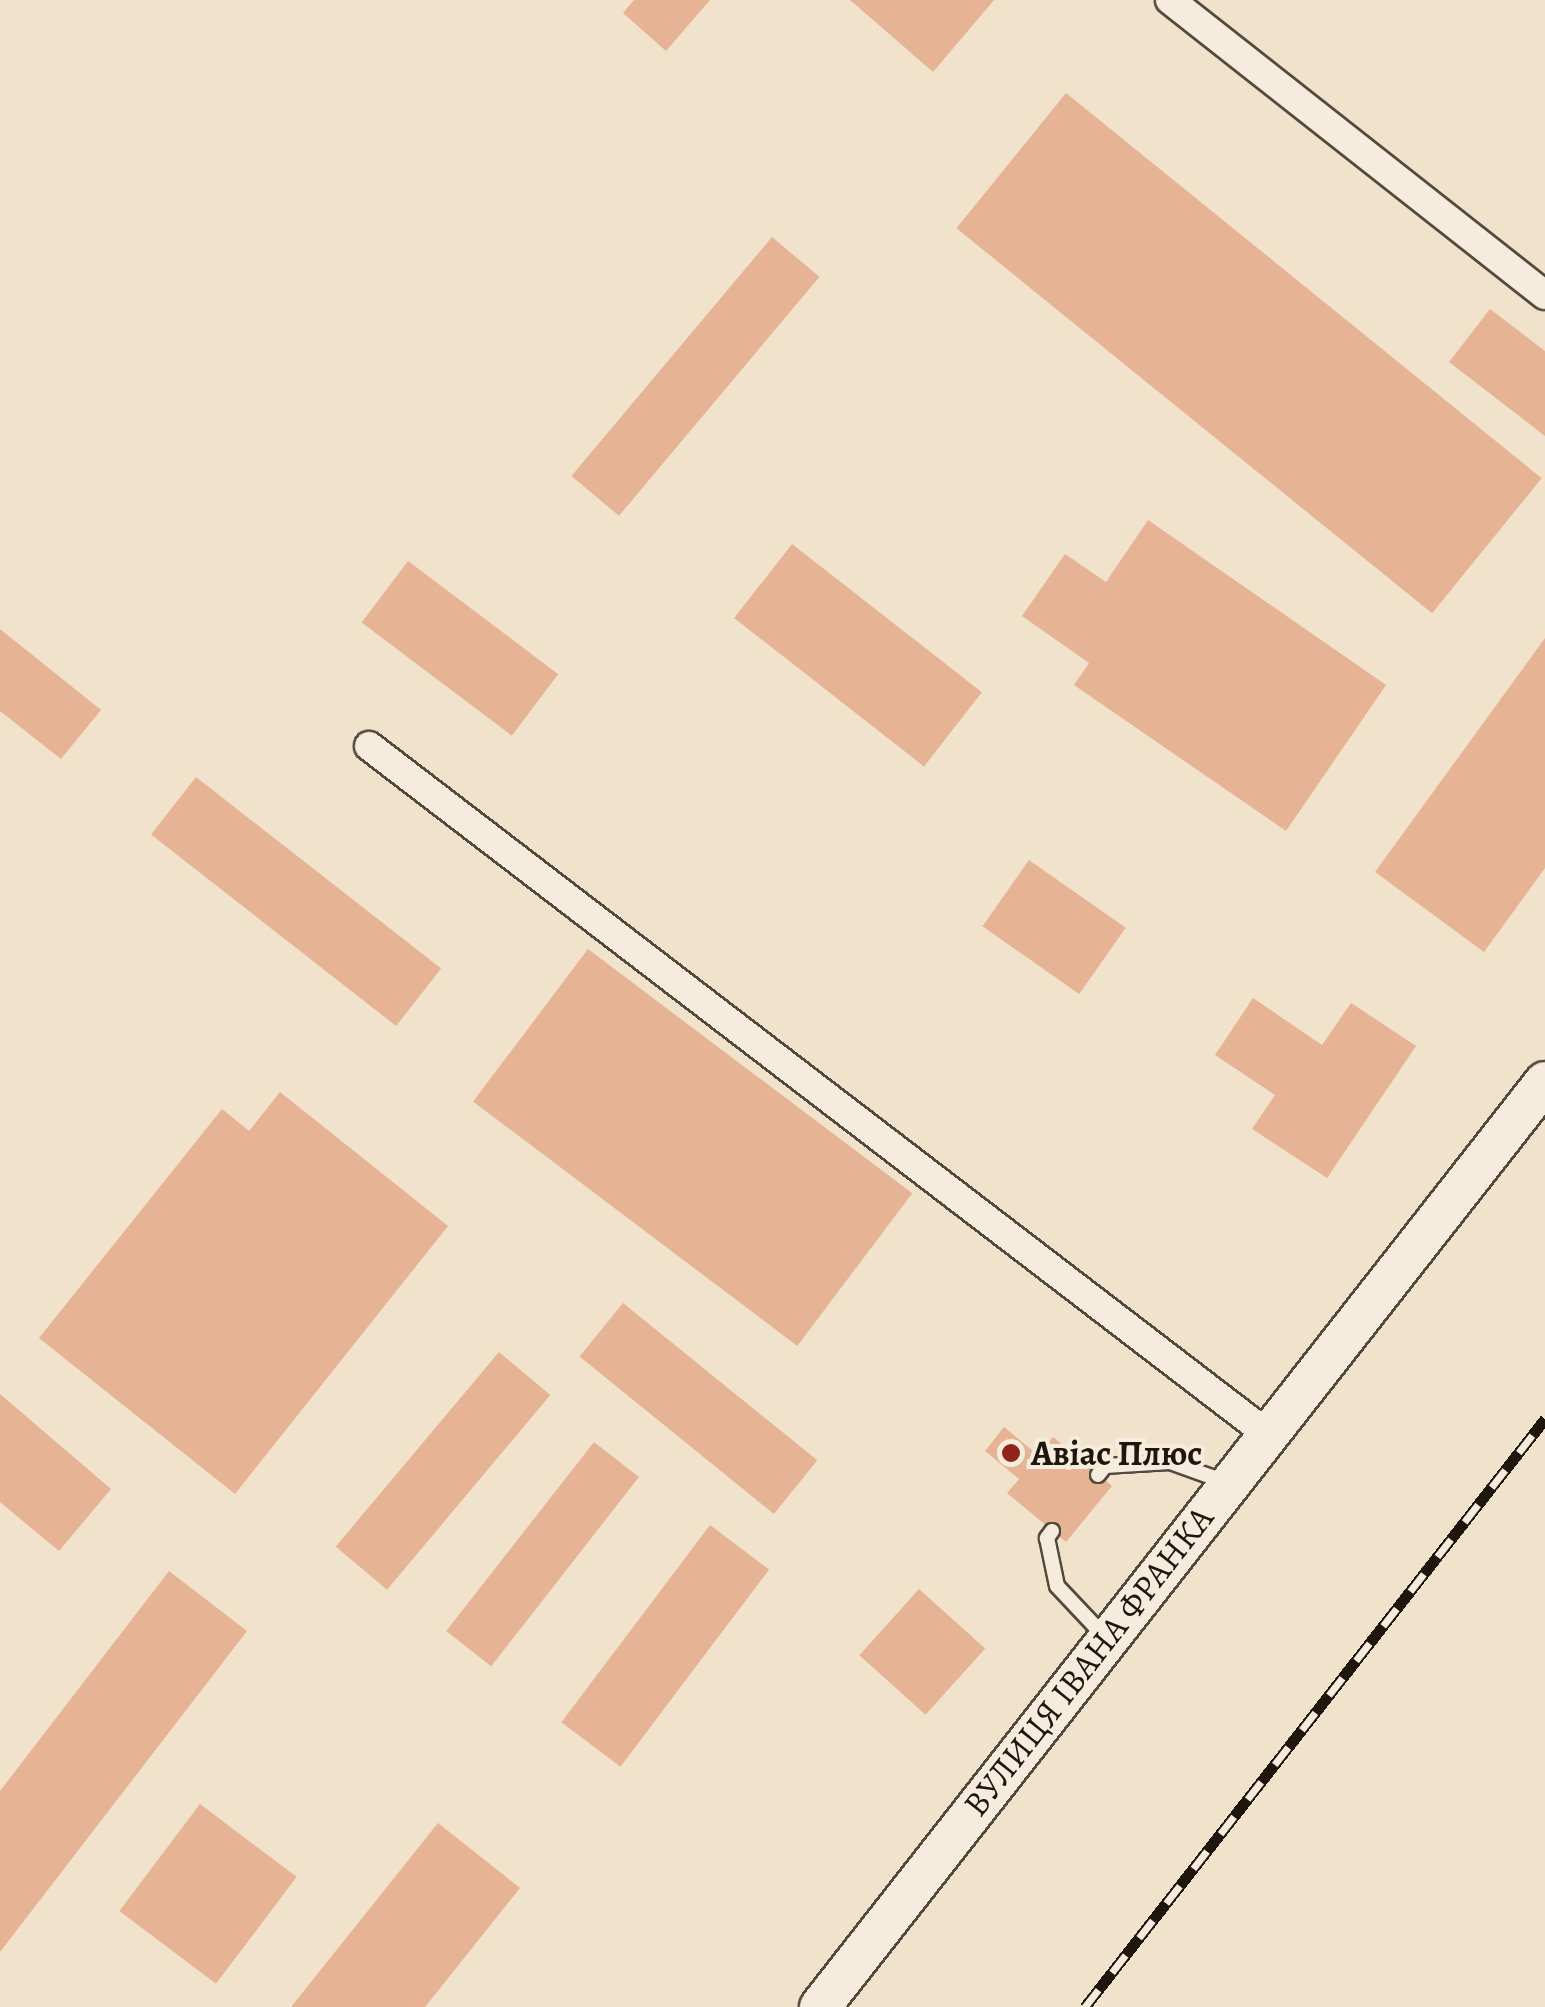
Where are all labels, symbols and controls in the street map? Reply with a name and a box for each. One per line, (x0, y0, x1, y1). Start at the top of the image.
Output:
place label: Авіас Плюс (1031, 1432, 1202, 1474)
marker: Авіас Плюс (1000, 1442, 1022, 1464)
street label: ВУЛИЦЯ ІВАНА ФРАНКА (954, 1498, 1222, 1824)

